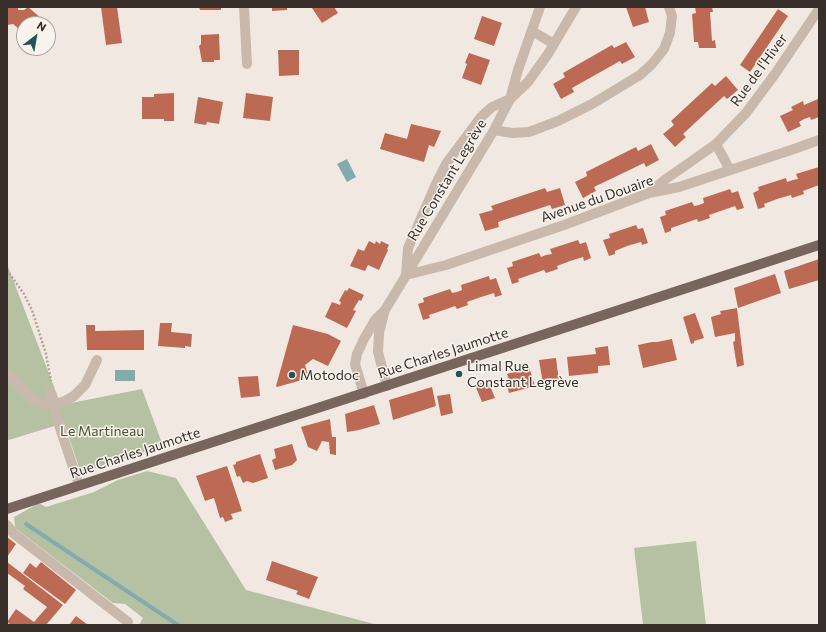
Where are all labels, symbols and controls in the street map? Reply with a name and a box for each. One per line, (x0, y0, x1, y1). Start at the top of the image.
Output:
north arrow (16, 16, 56, 56)
text: N (35, 18, 49, 34)
street label: Rue de l'Hiver (727, 30, 791, 110)
street label: Rue Constant Legrève (404, 116, 490, 244)
street label: Avenue du Douaire (538, 172, 656, 226)
street label: Rue Charles Jaumotte (376, 324, 510, 382)
place label: Limal Rue Constant Legrève (467, 358, 579, 390)
place label: Motodoc (300, 367, 359, 383)
marker: Limal Rue Constant Legrève (454, 369, 464, 379)
marker: Motodoc (287, 370, 297, 380)
park label: Le Martineau (60, 423, 144, 439)
street label: Rue Charles Jaumotte (68, 424, 202, 482)

